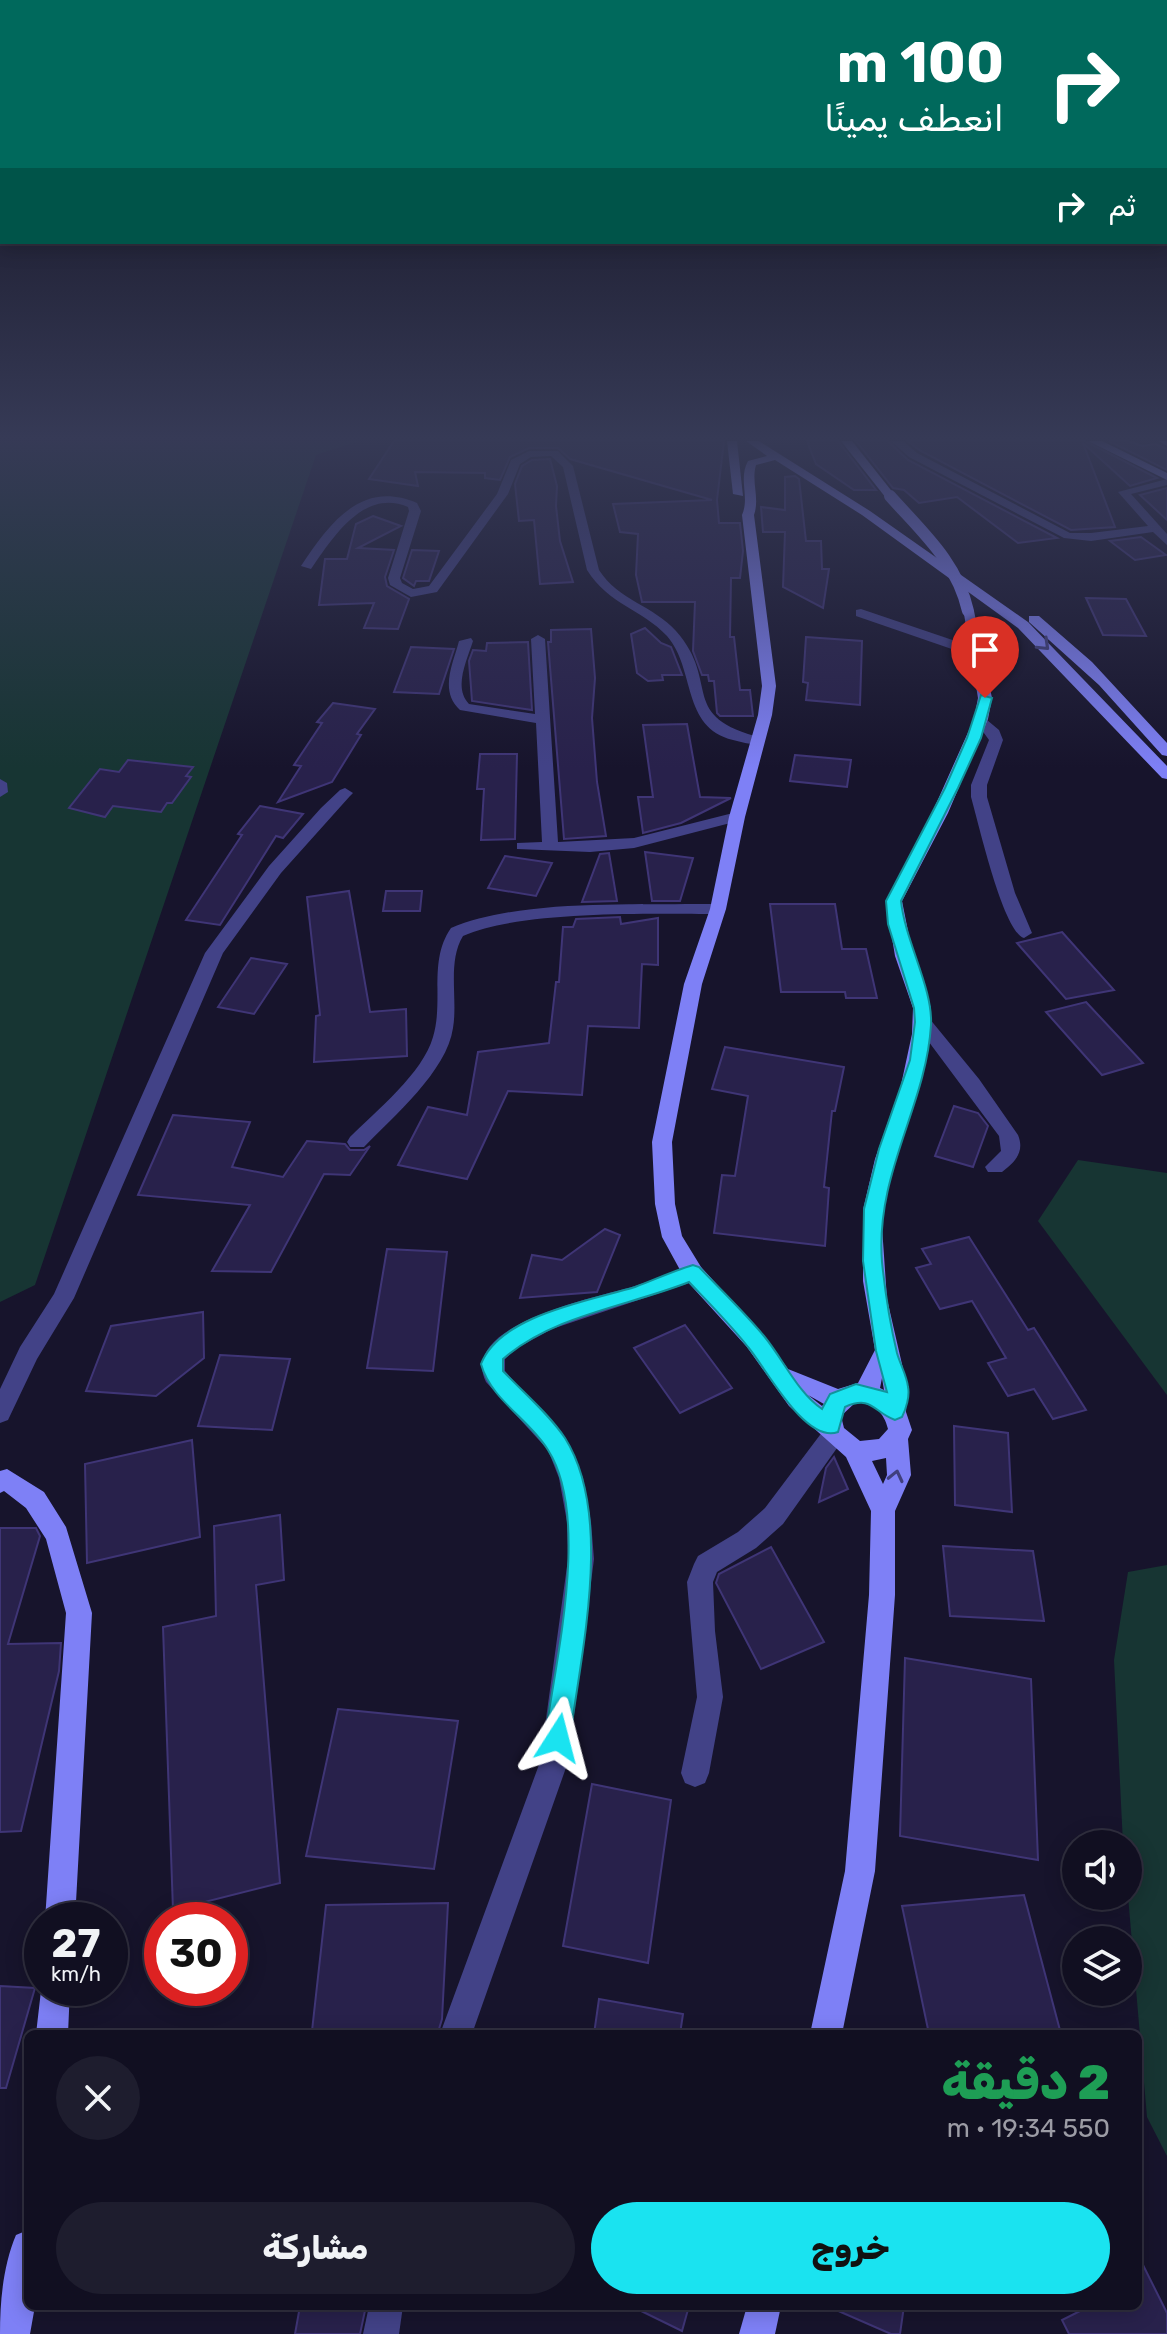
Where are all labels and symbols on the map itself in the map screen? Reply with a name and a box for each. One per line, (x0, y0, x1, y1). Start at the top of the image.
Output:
pin (951, 616, 1019, 698)
one-way arrow (1035, 636, 1049, 650)
one-way arrow (887, 1469, 904, 1483)
position arrow (516, 1696, 600, 1780)
speed limit sign: 30 (144, 1902, 248, 2006)

